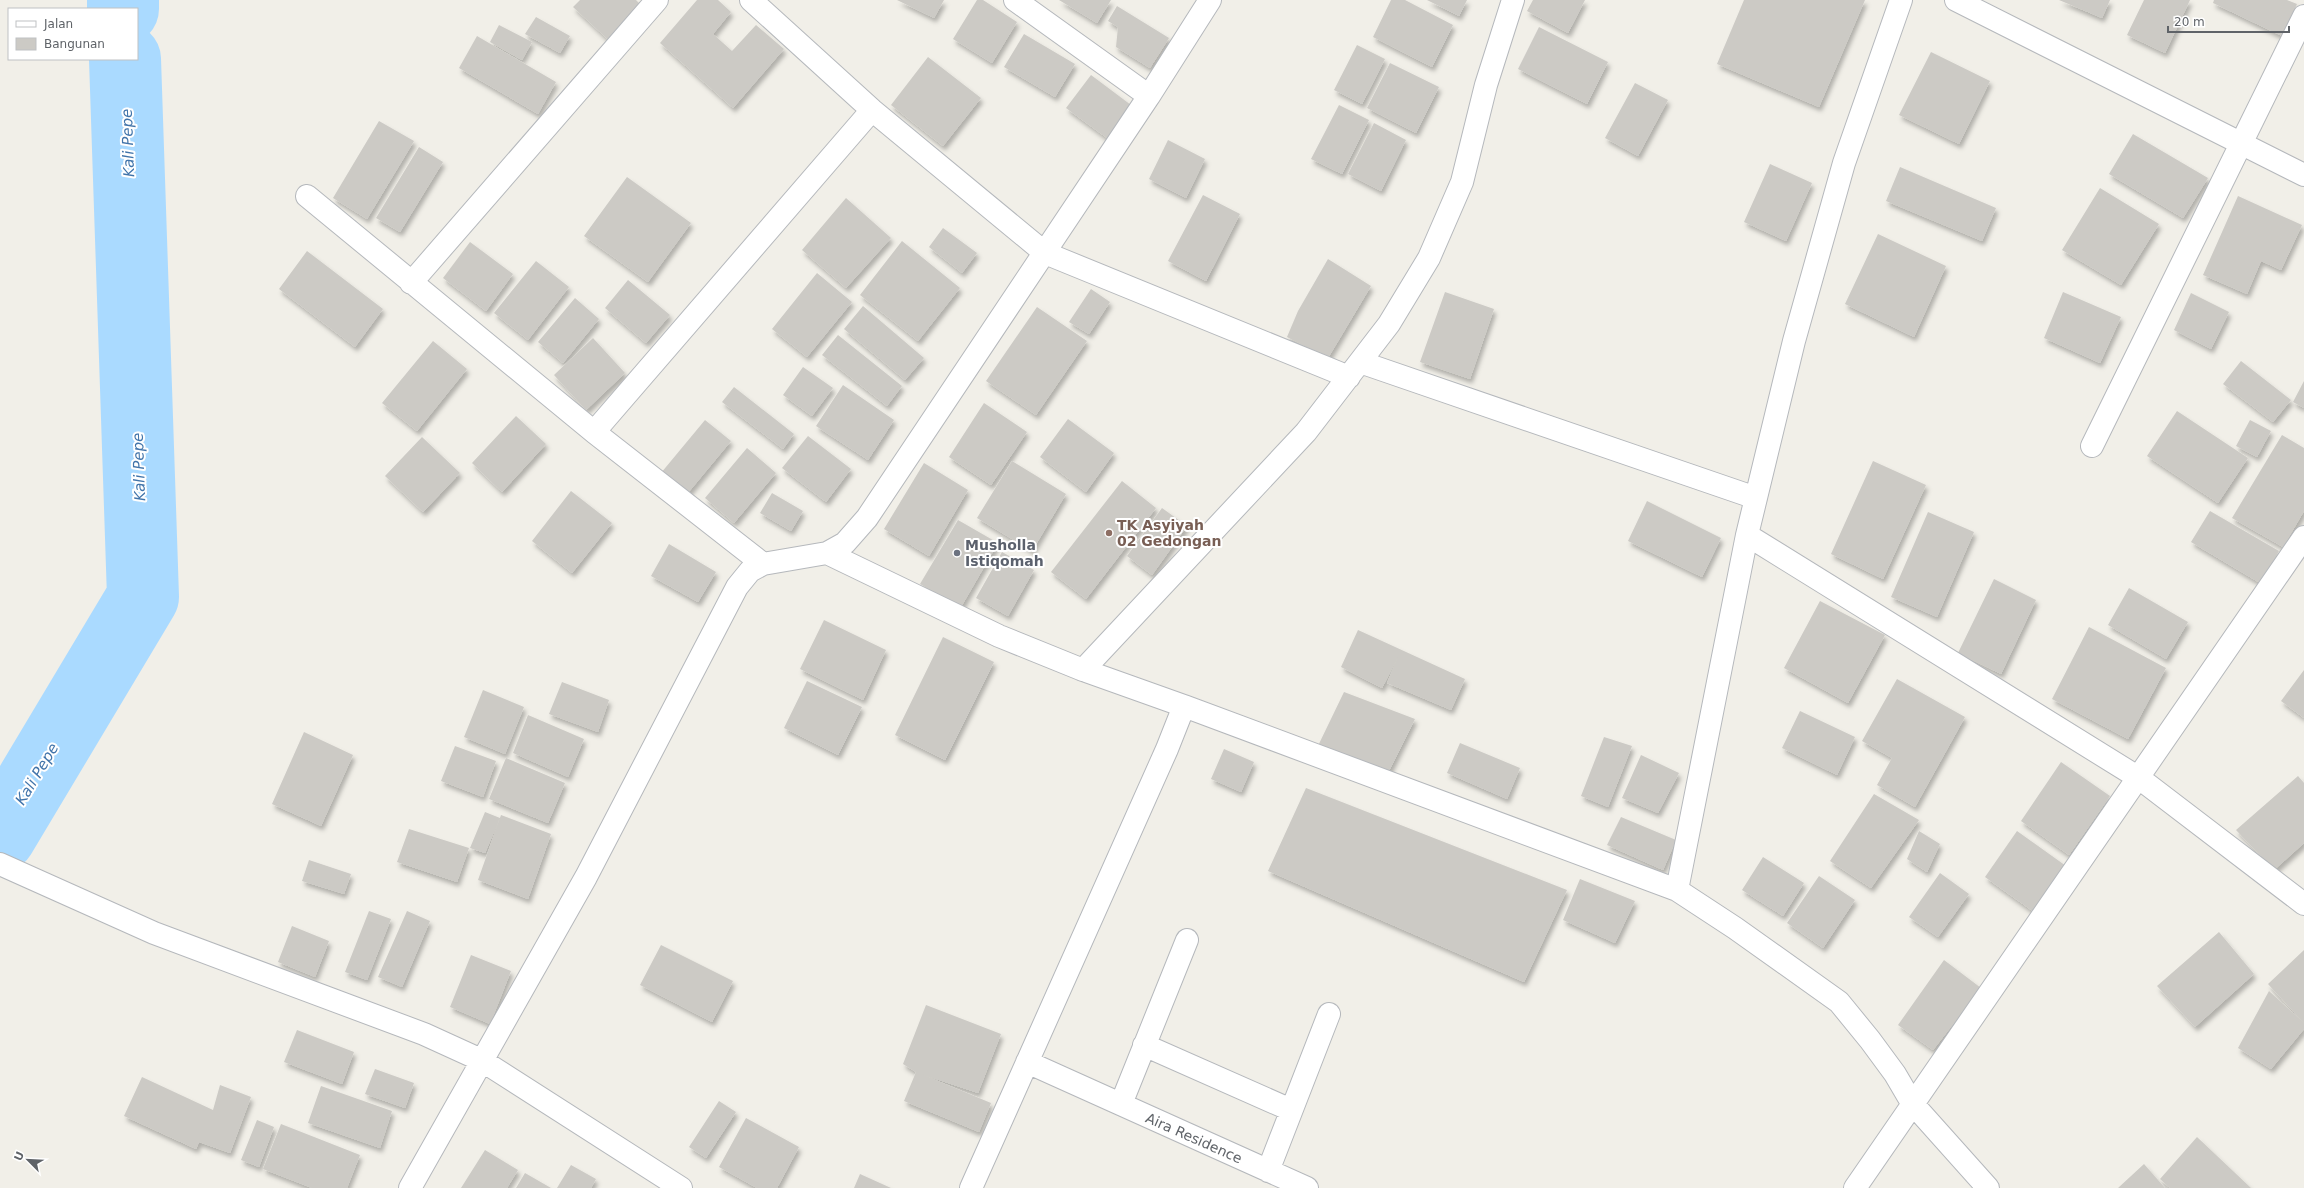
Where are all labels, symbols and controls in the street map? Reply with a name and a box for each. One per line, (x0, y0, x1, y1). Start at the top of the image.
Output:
legend (8, 8, 138, 60)
scale bar (2168, 8, 2289, 34)
text: 20 m (2174, 15, 2205, 29)
text: Jalan (43, 17, 73, 31)
text: Bangunan (44, 37, 105, 51)
water label: Kali Pepe (118, 108, 138, 178)
water label: Kali Pepe (129, 432, 149, 502)
place label: TK Asyiyah 02 Gedongan (1117, 517, 1221, 549)
marker: TK Asyiyah 02 Gedongan (1104, 528, 1114, 538)
place label: Musholla Istiqomah (965, 537, 1044, 569)
marker: Musholla Istiqomah (952, 548, 962, 558)
water label: Kali Pepe (12, 740, 62, 808)
street label: Aira Residence (1143, 1110, 1245, 1166)
north arrow (8, 1140, 48, 1180)
text: U (12, 1149, 27, 1163)

